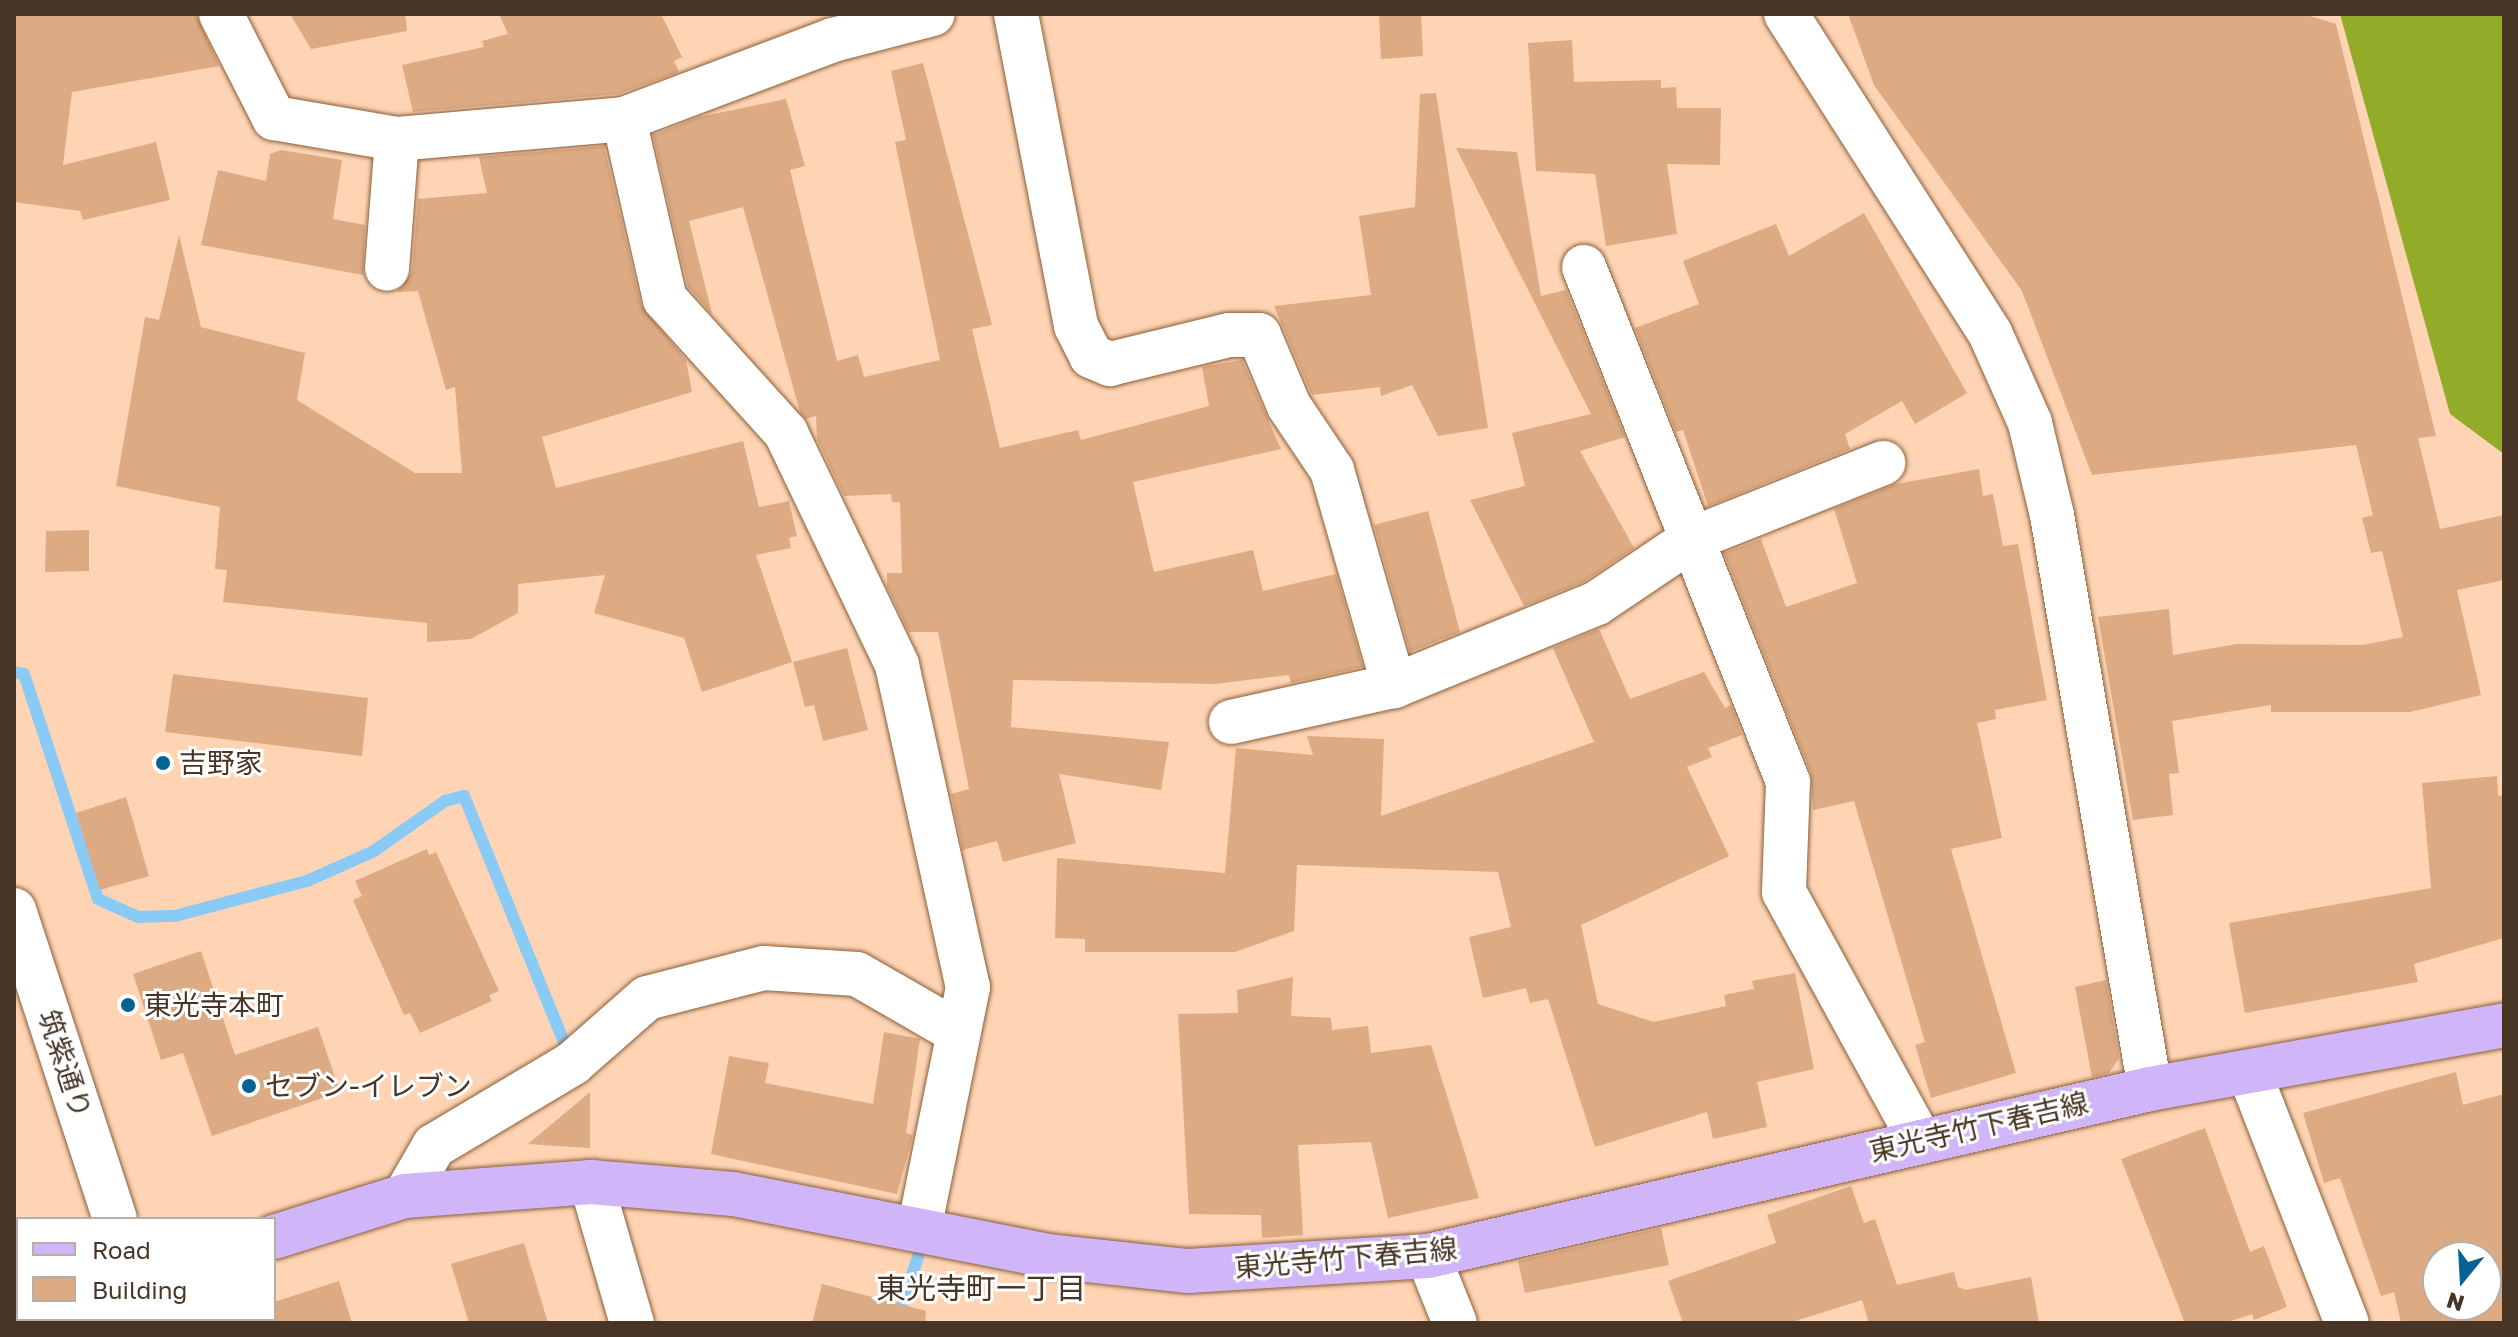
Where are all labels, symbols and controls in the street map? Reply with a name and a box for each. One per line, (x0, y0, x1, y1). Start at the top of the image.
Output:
place label: 吉野家 (179, 746, 263, 780)
marker: 吉野家 (154, 754, 172, 772)
place label: 東光寺本町 (144, 988, 284, 1022)
marker: 東光寺本町 (119, 996, 137, 1014)
street label: 筑紫通り (32, 1006, 98, 1122)
place label: セブン-イレブン (265, 1069, 472, 1103)
marker: セブン-イレブン (240, 1077, 258, 1095)
street label: 東光寺竹下春吉線 (1866, 1085, 2092, 1169)
legend (16, 1217, 276, 1321)
street label: 東光寺竹下春吉線 (1233, 1232, 1459, 1284)
text: Road (92, 1235, 151, 1264)
north arrow (2422, 1241, 2502, 1321)
district label: 東光寺町一丁目 (876, 1270, 1086, 1306)
text: Building (92, 1275, 187, 1304)
text: N (2443, 1287, 2467, 1318)

